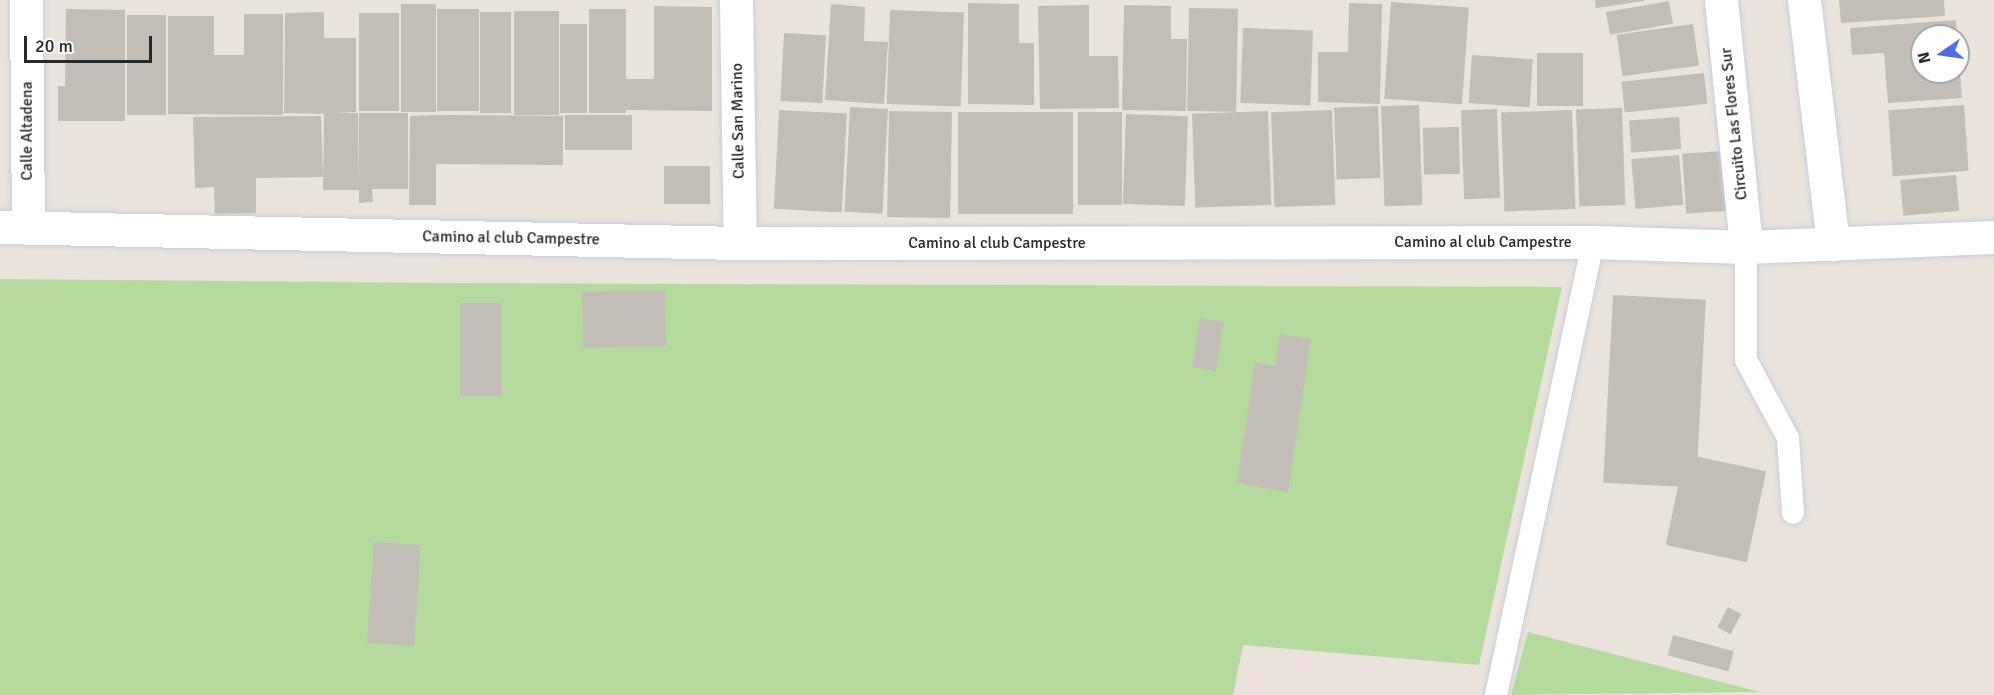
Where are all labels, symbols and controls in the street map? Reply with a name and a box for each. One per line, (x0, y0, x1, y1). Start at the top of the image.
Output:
scale bar (27, 24, 154, 62)
north arrow (1910, 24, 1970, 84)
text: 20 m (35, 35, 73, 57)
street label: Circuito Las Flores Sur (1716, 47, 1752, 201)
text: N (1913, 50, 1935, 65)
street label: Calle San Marino (727, 63, 749, 179)
street label: Calle Altadena (17, 81, 37, 181)
street label: Camino al club Campestre (422, 227, 600, 249)
street label: Camino al club Campestre (1394, 232, 1572, 252)
street label: Camino al club Campestre (908, 233, 1086, 253)

